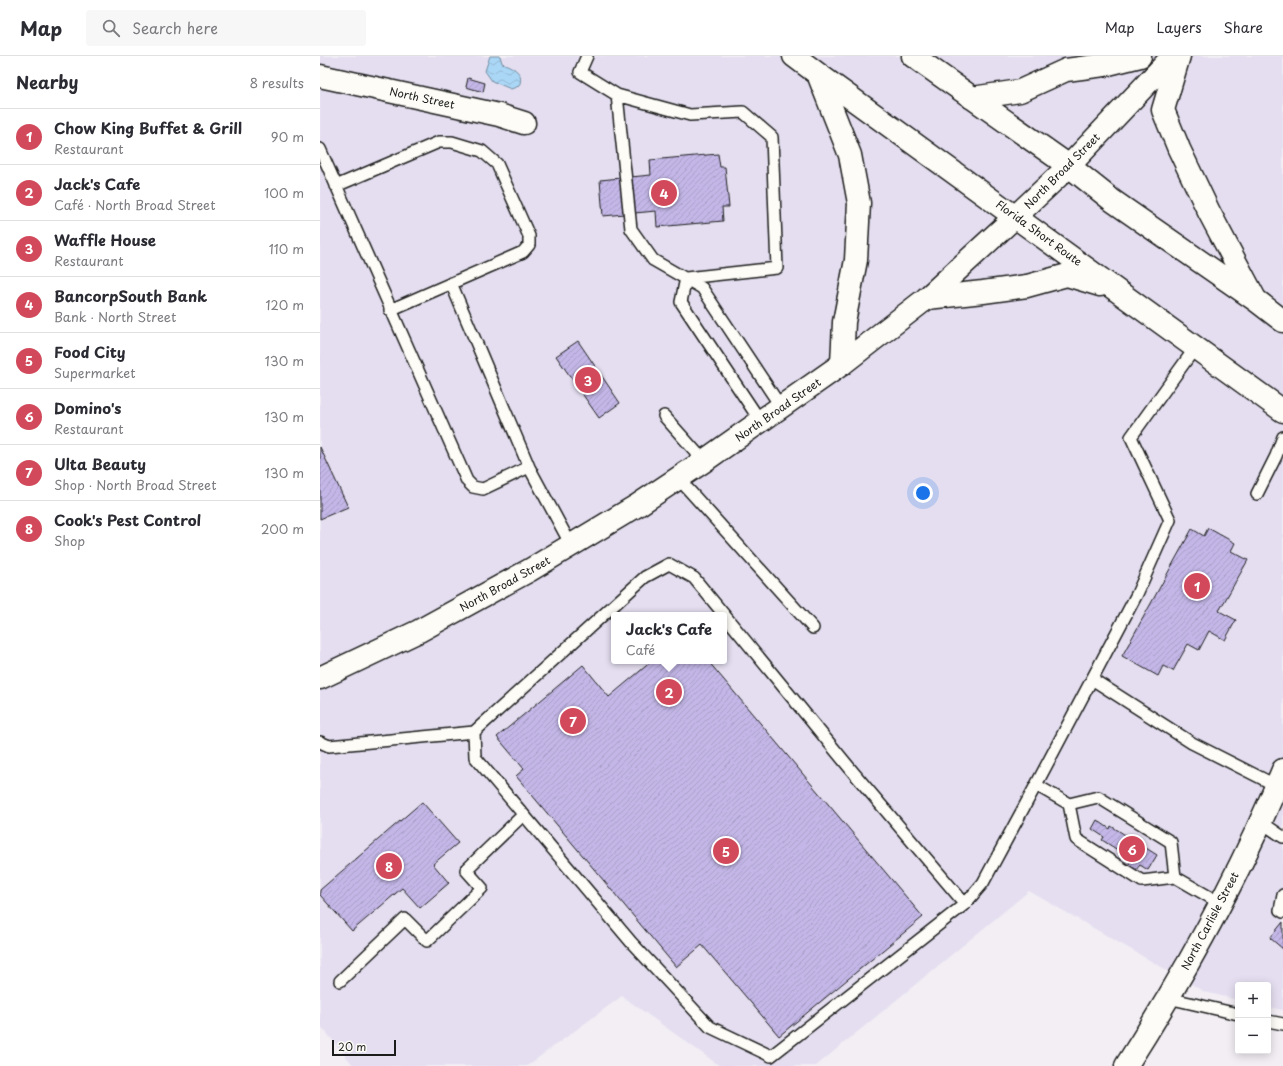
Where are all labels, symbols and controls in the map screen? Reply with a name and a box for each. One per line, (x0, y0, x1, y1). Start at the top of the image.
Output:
search box (86, 10, 366, 46)
text: Map (20, 14, 62, 42)
text: Search here (132, 16, 218, 39)
icon: search (100, 17, 122, 39)
text: Map (1105, 17, 1135, 38)
text: Layers (1157, 17, 1202, 38)
text: Share (1224, 17, 1263, 38)
text: Nearby (16, 69, 78, 95)
text: 8 results (250, 73, 304, 92)
street label: North Street (388, 82, 457, 113)
text: Chow King Buffet & Grill (54, 116, 242, 139)
text: 1 (26, 127, 32, 146)
text: 90 m (271, 127, 304, 146)
street label: North Broad Street (1020, 128, 1104, 213)
text: Restaurant (54, 139, 124, 158)
text: Jack's Cafe (54, 172, 140, 195)
pin: 4 (651, 178, 677, 208)
text: 2 (24, 183, 34, 202)
text: 100 m (264, 183, 304, 202)
text: Café · North Broad Street (54, 195, 216, 214)
street label: Florida Short Route (993, 195, 1086, 270)
text: Waffle House (54, 228, 156, 251)
text: 3 (25, 239, 33, 258)
text: 110 m (269, 239, 304, 258)
text: Restaurant (54, 251, 124, 270)
text: BancorpSouth Bank (54, 284, 207, 307)
text: 4 (25, 295, 33, 314)
text: 120 m (265, 295, 304, 314)
text: Bank · North Street (54, 307, 176, 326)
text: Food City (54, 340, 126, 363)
text: 5 (25, 351, 33, 370)
text: 130 m (265, 351, 304, 370)
text: Supermarket (54, 363, 136, 382)
pin: 3 (575, 365, 601, 395)
street label: North Broad Street (731, 373, 825, 446)
text: Domino's (54, 396, 121, 419)
text: 6 (24, 407, 34, 426)
text: 130 m (265, 407, 304, 426)
text: Restaurant (54, 419, 124, 438)
text: Ulta Beauty (54, 452, 146, 475)
text: 7 (25, 463, 33, 482)
text: 130 m (265, 463, 304, 482)
text: Shop · North Broad Street (54, 475, 216, 494)
your location (913, 483, 933, 503)
text: Cook's Pest Control (54, 508, 201, 531)
text: 8 (25, 519, 33, 538)
text: 200 m (261, 519, 304, 538)
text: Shop (54, 531, 85, 550)
street label: North Broad Street (456, 551, 554, 616)
pin: 1 (1184, 571, 1210, 601)
popup (611, 612, 727, 664)
text: Jack's Cafe (626, 617, 712, 640)
text: Café (626, 640, 655, 659)
pin: 2 (656, 677, 682, 707)
pin: 7 (560, 706, 586, 736)
pin: 6 (1119, 834, 1145, 864)
pin: 5 (713, 836, 739, 866)
pin: 8 (376, 851, 402, 881)
street label: North Carlisle Street (1176, 868, 1243, 973)
map controls (1235, 982, 1271, 1054)
button: + (1235, 982, 1271, 1018)
button: − (1235, 1018, 1271, 1054)
scale bar (332, 1038, 396, 1057)
text: 20 m (338, 1038, 366, 1055)

